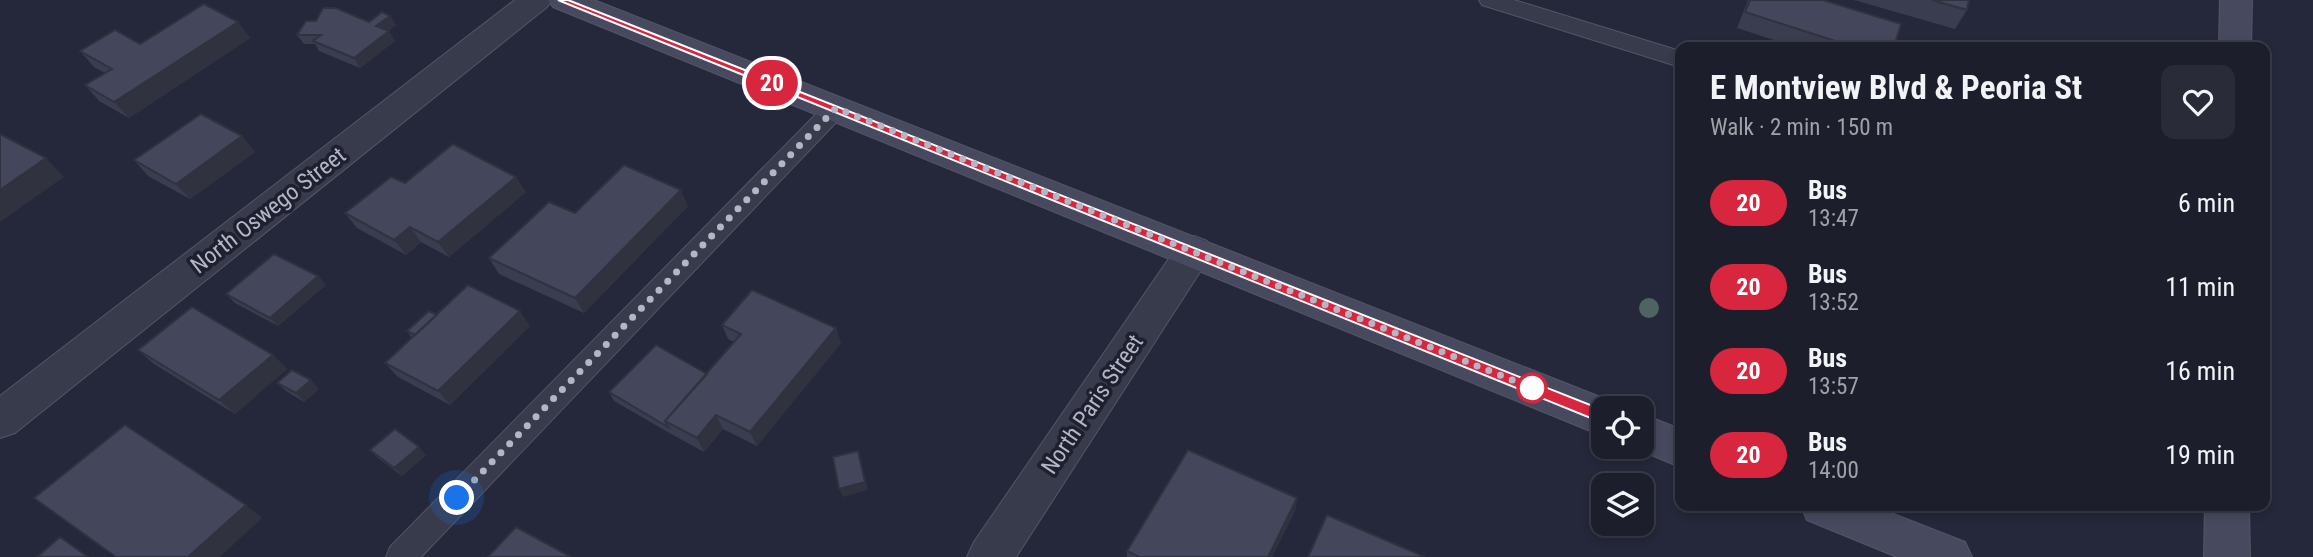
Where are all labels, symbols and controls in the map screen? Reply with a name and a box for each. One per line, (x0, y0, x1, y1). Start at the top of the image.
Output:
line badge: 20 (740, 60, 804, 106)
button: heart (2161, 65, 2235, 139)
text: E Montview Blvd & Peoria St (1710, 68, 2082, 107)
text: 20 (760, 69, 784, 97)
text: Walk · 2 min · 150 m (1710, 114, 1893, 141)
street label: North Oswego Street (186, 142, 351, 279)
text: Bus (1808, 175, 1847, 205)
text: 6 min (2178, 188, 2235, 218)
text: 20 (1736, 189, 1761, 217)
text: 13:47 (1808, 205, 1859, 232)
text: Bus (1808, 259, 1847, 289)
text: 11 min (2165, 272, 2235, 302)
text: 20 (1736, 273, 1761, 301)
text: 13:52 (1808, 289, 1859, 316)
street label: North Paris Street (1036, 330, 1149, 479)
text: Bus (1808, 343, 1847, 373)
text: 16 min (2165, 356, 2235, 386)
text: 20 (1736, 357, 1761, 385)
unlabelled marker (1517, 373, 1547, 403)
text: 13:57 (1808, 373, 1859, 400)
map controls (1591, 396, 1654, 536)
button: locate (1591, 396, 1654, 459)
text: Bus (1808, 427, 1847, 457)
text: 19 min (2165, 440, 2235, 470)
text: 20 (1736, 441, 1761, 469)
text: 14:00 (1808, 457, 1859, 484)
button: layers (1591, 473, 1654, 536)
your location (439, 480, 474, 515)

